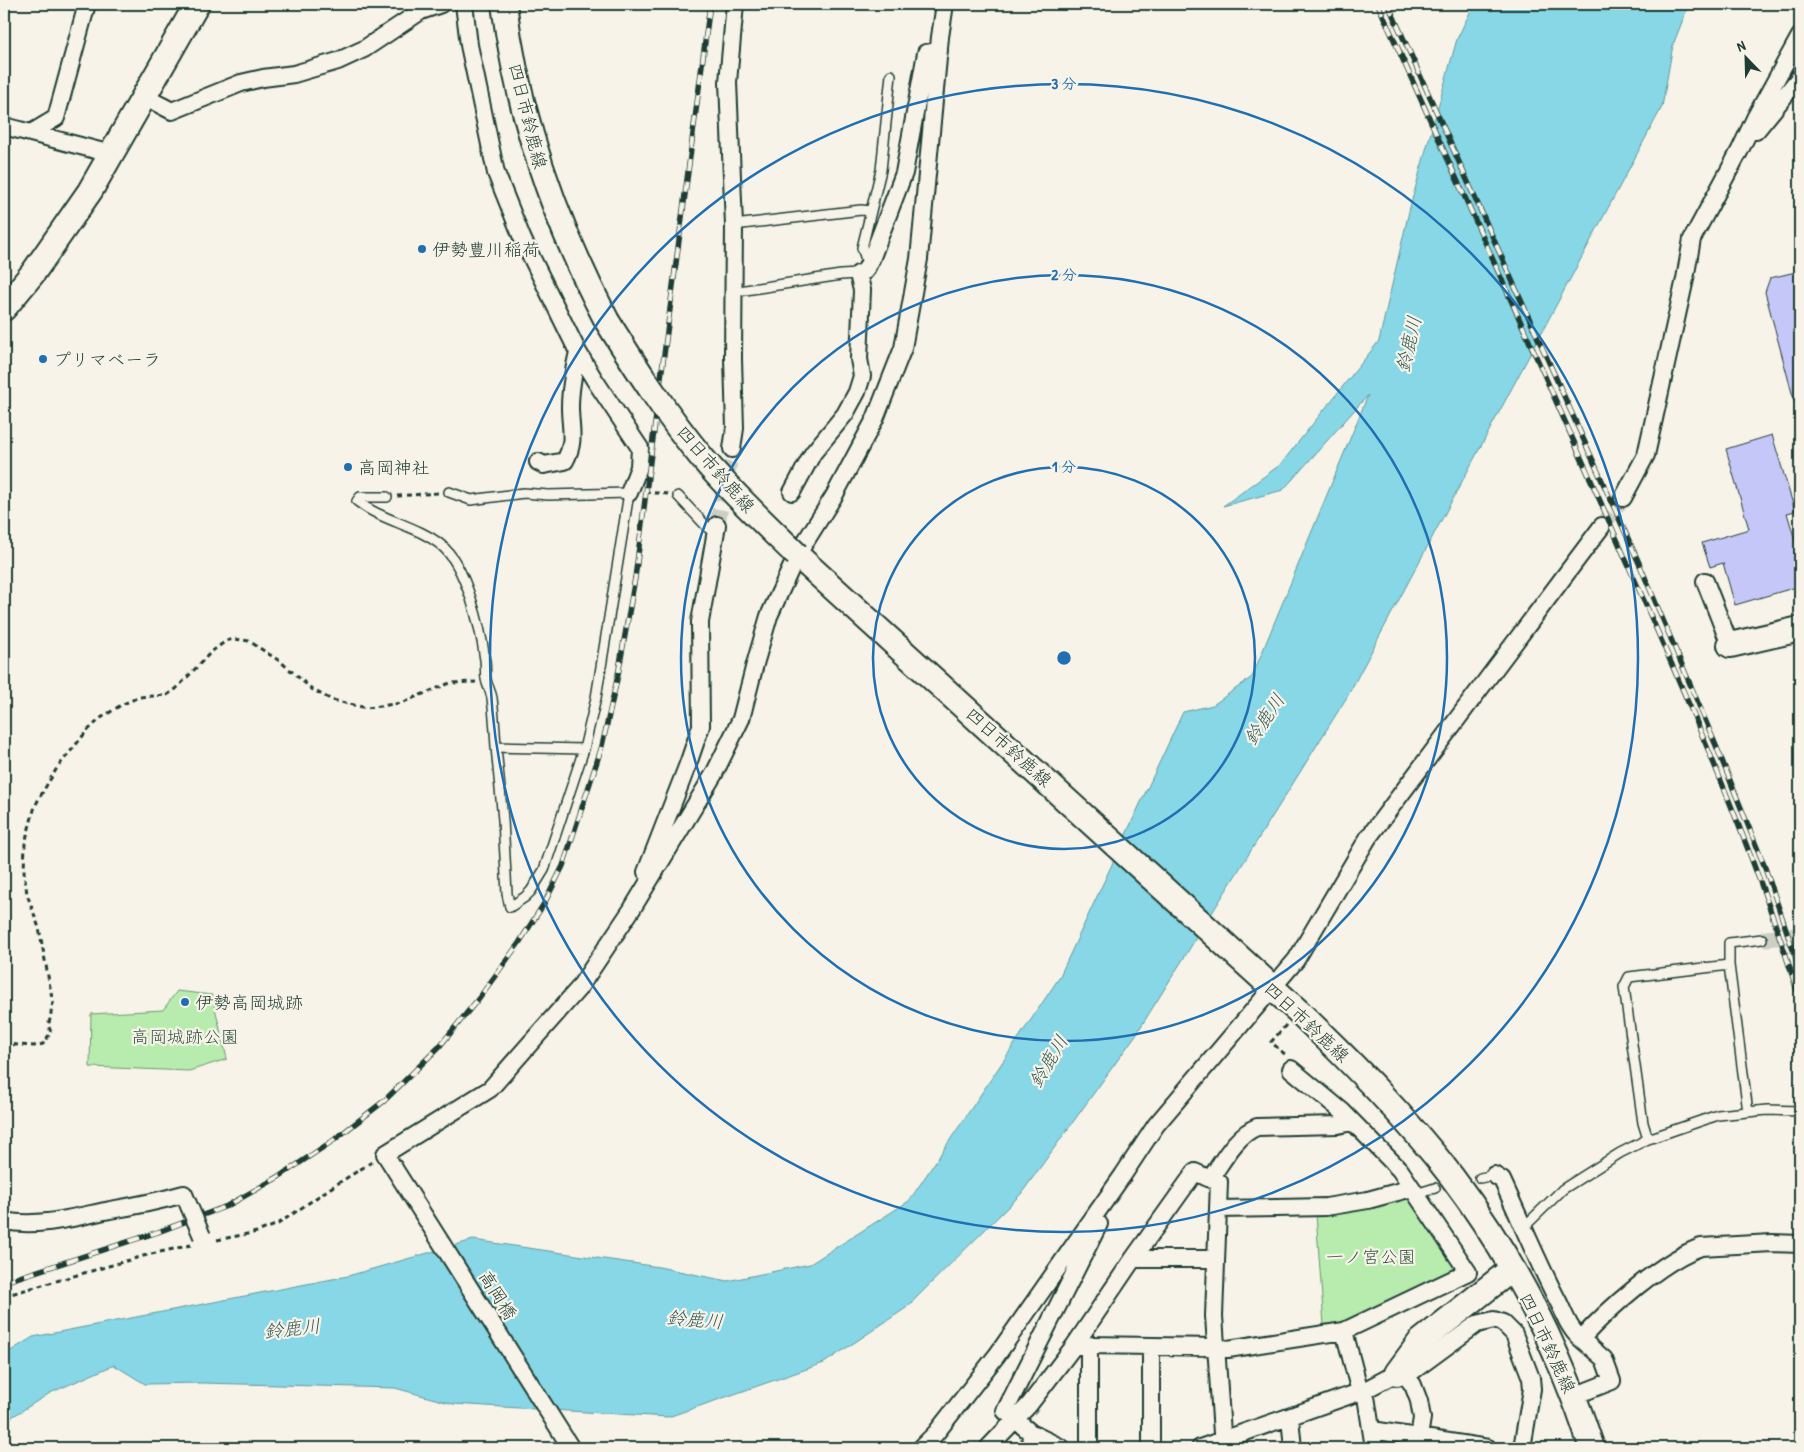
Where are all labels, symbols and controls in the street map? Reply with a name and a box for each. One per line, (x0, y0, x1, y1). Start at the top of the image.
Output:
north arrow (1722, 32, 1772, 82)
text: N (1734, 35, 1748, 56)
street label: 四日市鈴鹿線 (503, 61, 553, 171)
text: 3 分 (1051, 73, 1077, 94)
place label: 伊勢豊川稲荷 (432, 237, 540, 262)
marker: 伊勢豊川稲荷 (416, 243, 428, 255)
text: 2 分 (1051, 264, 1077, 285)
water label: 鈴鹿川 (1389, 313, 1427, 375)
place label: プリマベーラ (53, 347, 161, 372)
marker: プリマベーラ (37, 353, 49, 365)
street label: 四日市鈴鹿線 (671, 420, 761, 518)
place label: 高岡神社 (358, 455, 430, 480)
text: 1 分 (1052, 456, 1076, 477)
marker: 高岡神社 (342, 461, 354, 473)
centre of rings (1055, 649, 1073, 667)
water label: 鈴鹿川 (1237, 688, 1291, 750)
street label: 四日市鈴鹿線 (961, 702, 1057, 792)
street label: 四日市鈴鹿線 (1259, 976, 1355, 1068)
place label: 伊勢高岡城跡 (195, 990, 303, 1015)
marker: 伊勢高岡城跡 (179, 996, 191, 1008)
park label: 高岡城跡公園 (131, 1024, 239, 1049)
water label: 鈴鹿川 (1022, 1030, 1074, 1092)
park label: 一ノ宮公園 (1326, 1244, 1416, 1269)
street label: 高岡橋 (473, 1265, 523, 1325)
street label: 四日市鈴鹿線 (1514, 1289, 1582, 1397)
water label: 鈴鹿川 (665, 1304, 725, 1334)
water label: 鈴鹿川 (262, 1312, 322, 1344)

